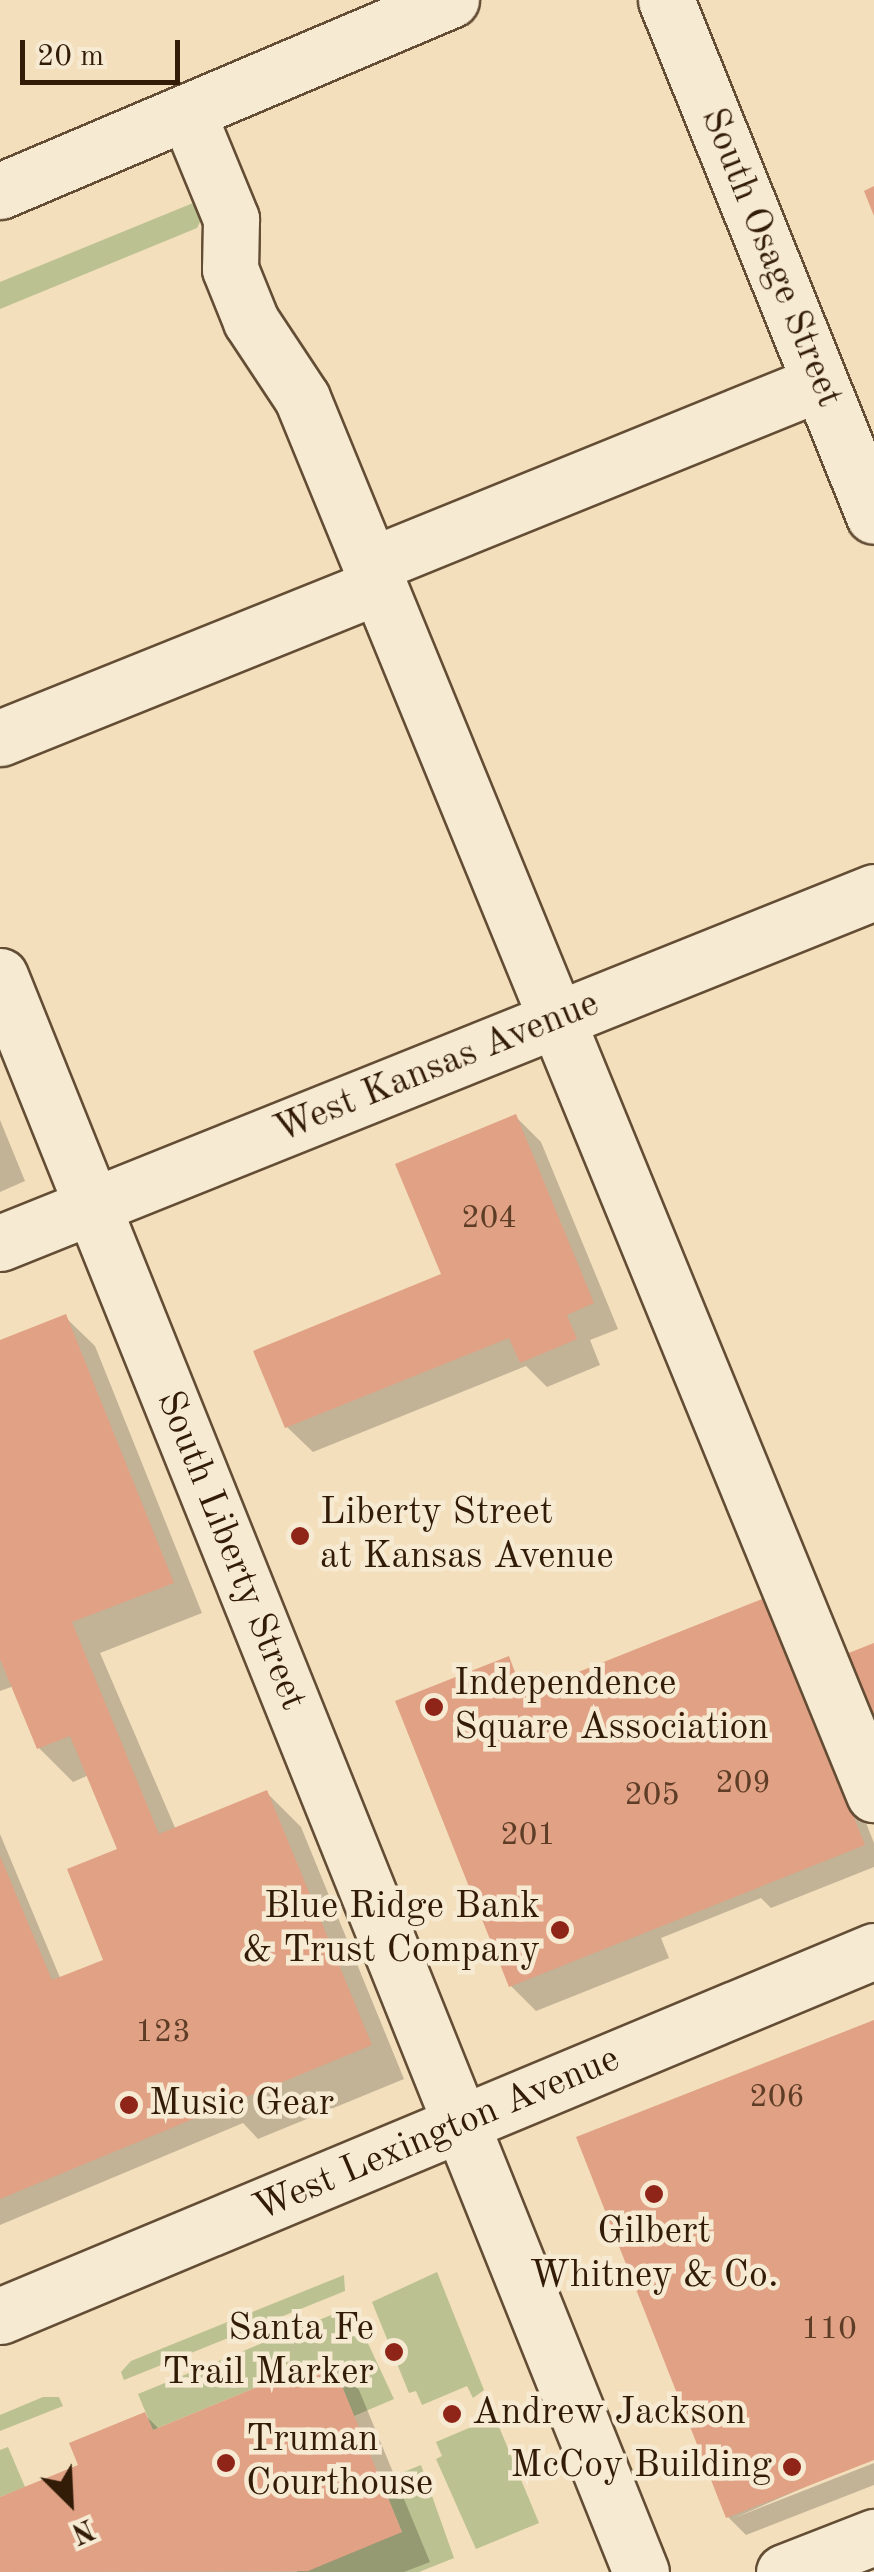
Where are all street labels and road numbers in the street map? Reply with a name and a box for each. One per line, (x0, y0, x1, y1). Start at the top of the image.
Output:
street label: South Osage Street (689, 102, 851, 414)
street label: West Kansas Avenue (268, 982, 606, 1154)
street label: South Liberty Street (145, 1385, 315, 1717)
street label: West Lexington Avenue (247, 2037, 627, 2233)

